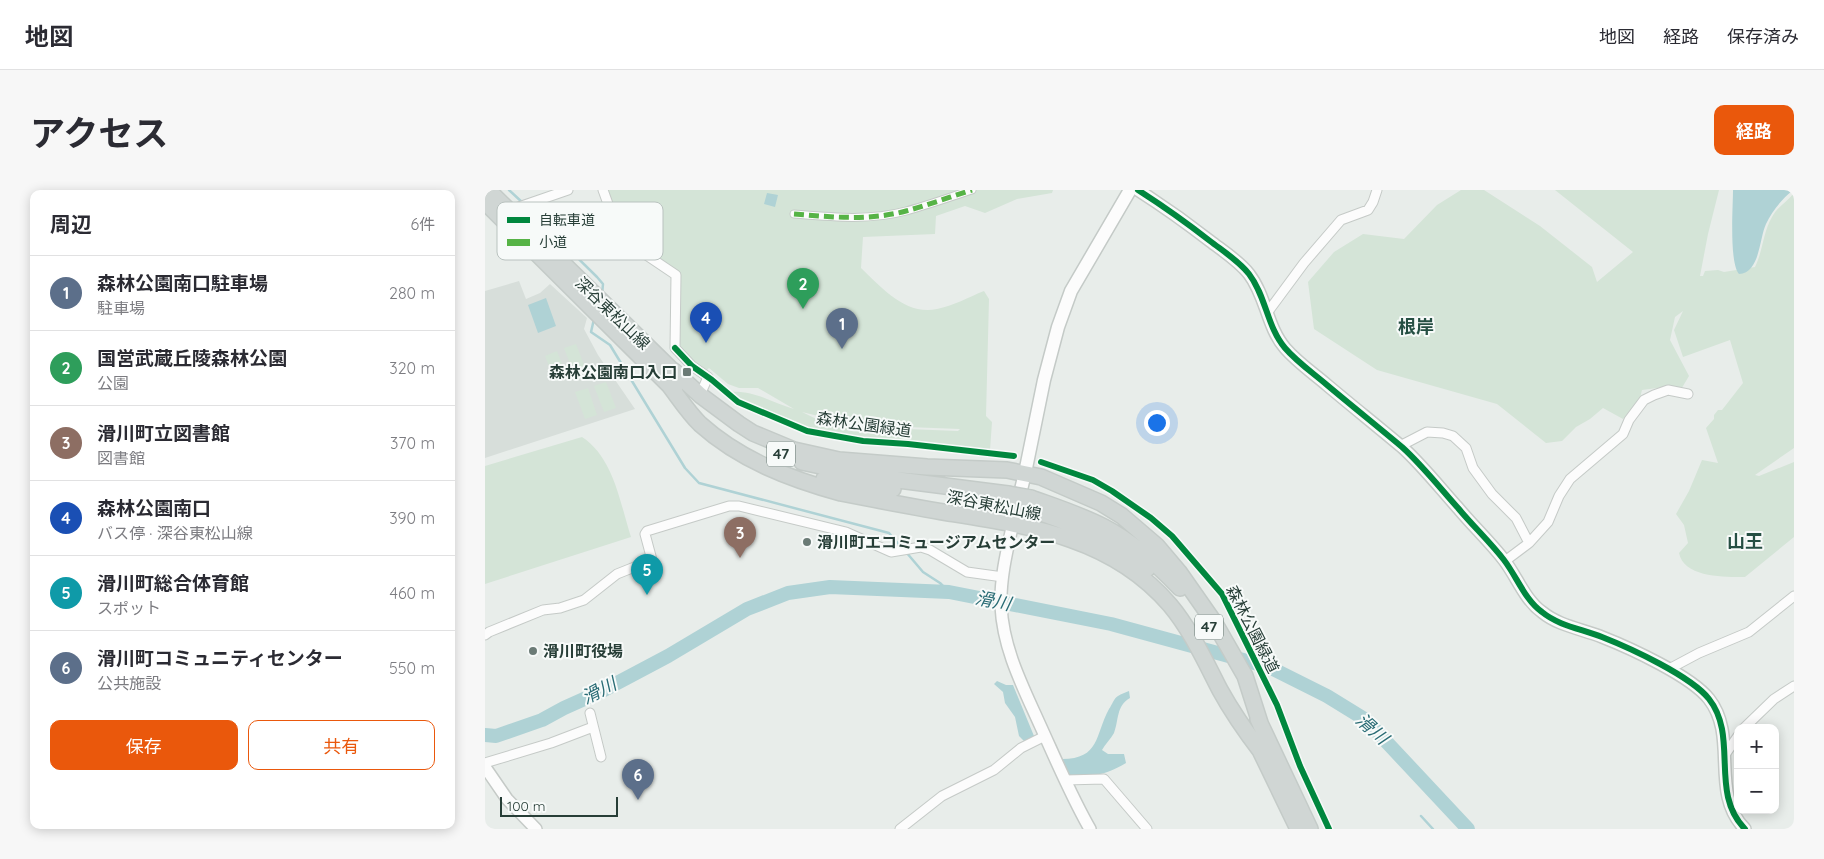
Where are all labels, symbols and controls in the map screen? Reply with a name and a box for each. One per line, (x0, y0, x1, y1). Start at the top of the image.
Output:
text: 地図 (25, 21, 73, 51)
text: 地図 (1599, 25, 1635, 48)
text: 経路 (1663, 25, 1699, 48)
text: 保存済み (1727, 25, 1799, 48)
button: 経路 (1714, 105, 1794, 155)
text: アクセス (30, 111, 168, 155)
legend (497, 202, 663, 260)
text: 周辺 (50, 211, 92, 237)
text: 自転車道 (539, 211, 595, 229)
text: 6件 (410, 214, 435, 234)
text: 小道 (539, 233, 567, 251)
pin: 2 (787, 268, 819, 309)
text: 森林公園南口駐車場 (97, 271, 268, 295)
street label: 深谷東松山線 (572, 272, 654, 354)
text: 1 (63, 283, 69, 303)
text: 280 m (389, 283, 435, 303)
text: 駐車場 (97, 298, 145, 318)
pin: 4 (690, 302, 722, 343)
pin: 1 (826, 308, 858, 349)
district label: 根岸 (1398, 315, 1434, 338)
text: 国営武蔵丘陵森林公園 (97, 346, 287, 370)
text: 2 (61, 358, 71, 378)
text: 320 m (389, 358, 435, 378)
place label: 森林公園南口入口 (549, 362, 677, 382)
marker: 森林公園南口入口 (681, 366, 693, 378)
text: 公園 (97, 373, 129, 393)
street label: 森林公園緑道 (815, 407, 913, 441)
your location (1144, 410, 1170, 436)
text: 滑川町立図書館 (97, 421, 230, 445)
text: 3 (62, 433, 70, 453)
text: 370 m (390, 433, 435, 453)
road number: 47 (767, 442, 795, 466)
text: 図書館 (97, 448, 145, 468)
street label: 深谷東松山線 (945, 486, 1043, 524)
text: 森林公園南口 (97, 496, 211, 520)
text: 4 (61, 508, 71, 528)
text: 390 m (389, 508, 435, 528)
pin: 3 (724, 517, 756, 558)
text: バス停 · 深谷東松山線 (97, 523, 253, 543)
district label: 山王 (1727, 530, 1763, 553)
place label: 滑川町エコミュージアムセンター (817, 532, 1056, 552)
marker: 滑川町エコミュージアムセンター (801, 536, 813, 548)
pin: 5 (631, 554, 663, 595)
text: 滑川町総合体育館 (97, 571, 249, 595)
street label: 森林公園緑道 (1222, 582, 1284, 676)
text: 5 (61, 583, 71, 603)
text: 460 m (389, 583, 435, 603)
water label: 滑川 (973, 586, 1015, 616)
text: スポット (97, 598, 161, 618)
road number: 47 (1195, 614, 1223, 640)
place label: 滑川町役場 (543, 641, 623, 661)
marker: 滑川町役場 (527, 645, 539, 657)
text: 滑川町コミュニティセンター (97, 646, 343, 670)
text: 6 (62, 658, 70, 678)
text: 550 m (389, 658, 435, 678)
water label: 滑川 (578, 671, 622, 709)
text: 公共施設 (97, 673, 161, 693)
water label: 滑川 (1351, 708, 1395, 751)
button: 保存 (50, 720, 238, 770)
button: 共有 (248, 720, 435, 770)
map controls (1734, 724, 1779, 814)
button: + (1734, 724, 1779, 769)
pin: 6 (622, 759, 654, 800)
button: − (1734, 769, 1779, 814)
scale bar (500, 794, 617, 817)
text: 100 m (507, 797, 545, 815)

